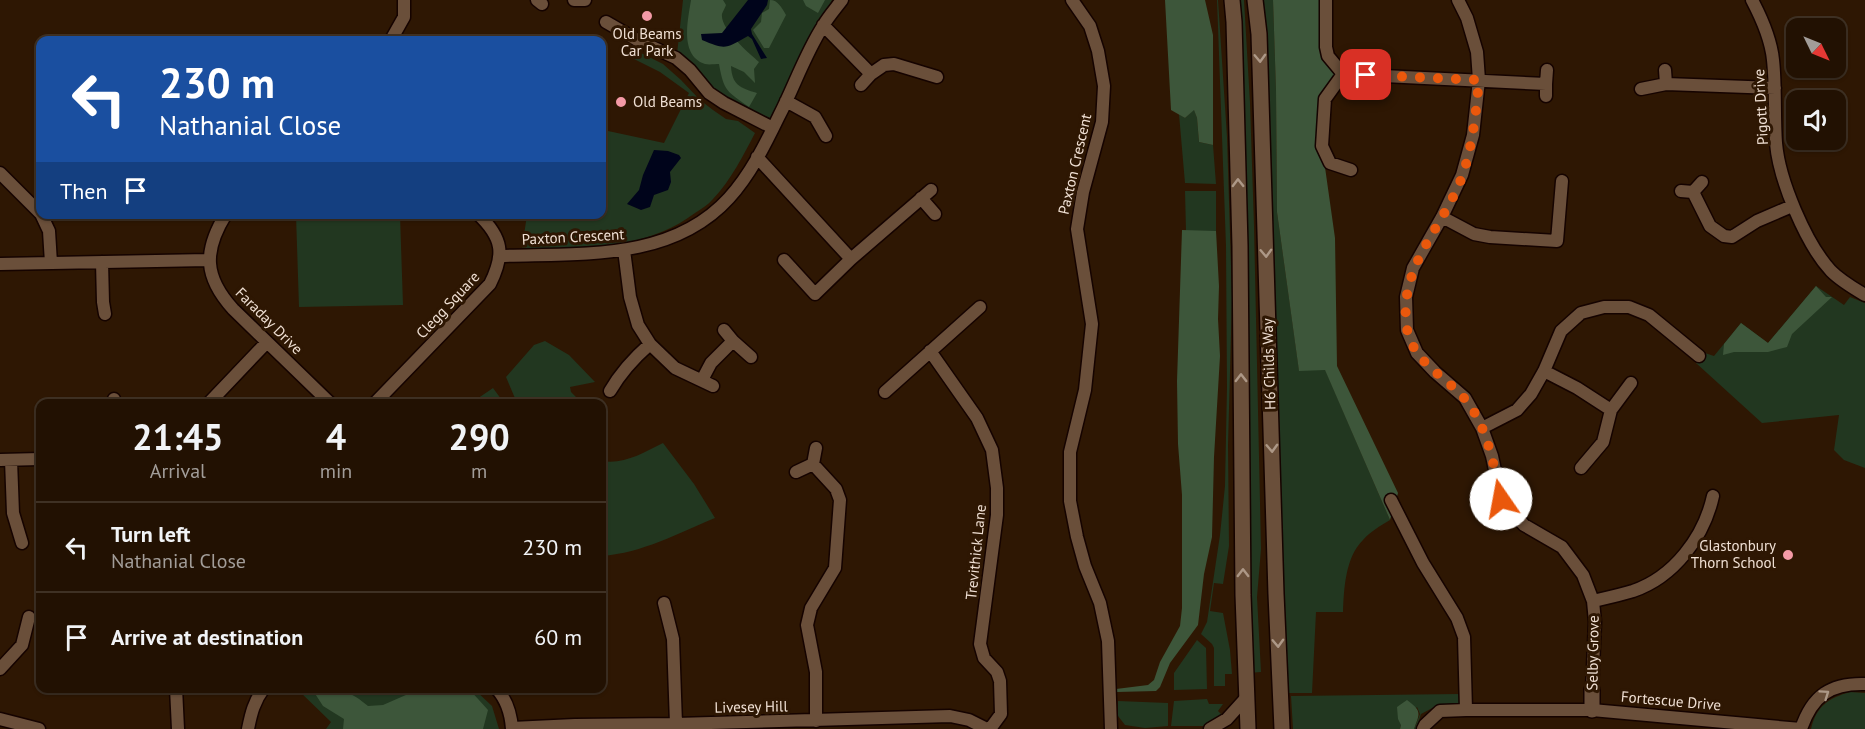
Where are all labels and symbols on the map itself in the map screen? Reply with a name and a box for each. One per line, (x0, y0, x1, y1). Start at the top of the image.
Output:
marker: Old Beams Car Park (640, 9, 654, 23)
north arrow (1786, 18, 1846, 78)
place label: Old Beams Car Park (612, 24, 682, 60)
pin (1340, 49, 1391, 100)
one-way arrow (1253, 54, 1266, 63)
street label: Pigott Drive (1749, 68, 1772, 146)
place label: Old Beams (633, 92, 702, 111)
marker: Old Beams (614, 95, 628, 109)
street label: Paxton Crescent (1054, 112, 1095, 216)
one-way arrow (1232, 178, 1244, 187)
street label: Paxton Crescent (521, 224, 625, 249)
one-way arrow (1259, 249, 1272, 258)
street label: Clegg Square (412, 267, 483, 342)
street label: Faraday Drive (232, 283, 307, 358)
street label: H6 Childs Way (1257, 318, 1280, 410)
one-way arrow (1235, 373, 1247, 382)
one-way arrow (1265, 444, 1278, 453)
position arrow (1469, 467, 1533, 531)
street label: Trevithick Lane (961, 503, 990, 601)
place label: Glastonbury Thorn School (1691, 536, 1777, 572)
marker: Glastonbury Thorn School (1781, 548, 1795, 562)
one-way arrow (1236, 568, 1249, 577)
street label: Selby Grove (1582, 615, 1603, 691)
one-way arrow (1272, 639, 1284, 648)
street label: Fortescue Drive (1620, 687, 1722, 714)
one-way arrow (1818, 690, 1829, 701)
street label: Livesey Hill (714, 696, 788, 717)

